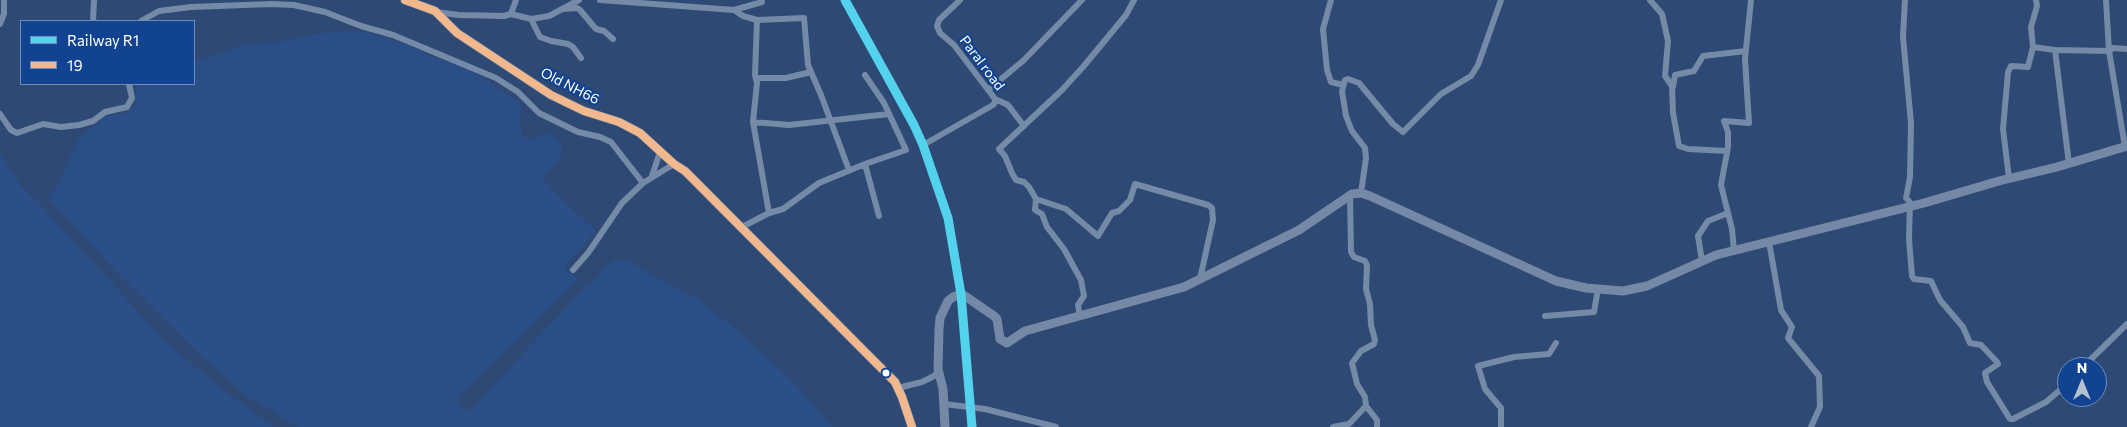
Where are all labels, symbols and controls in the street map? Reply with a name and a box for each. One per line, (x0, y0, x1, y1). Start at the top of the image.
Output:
legend (20, 20, 195, 85)
text: Railway R1 (67, 31, 139, 49)
street label: Paral road (956, 32, 1008, 94)
text: 19 (67, 56, 83, 74)
street label: Old NH66 (538, 64, 602, 108)
north arrow (2057, 357, 2107, 407)
text: N (2077, 359, 2087, 376)
unlabelled marker (881, 368, 891, 378)

